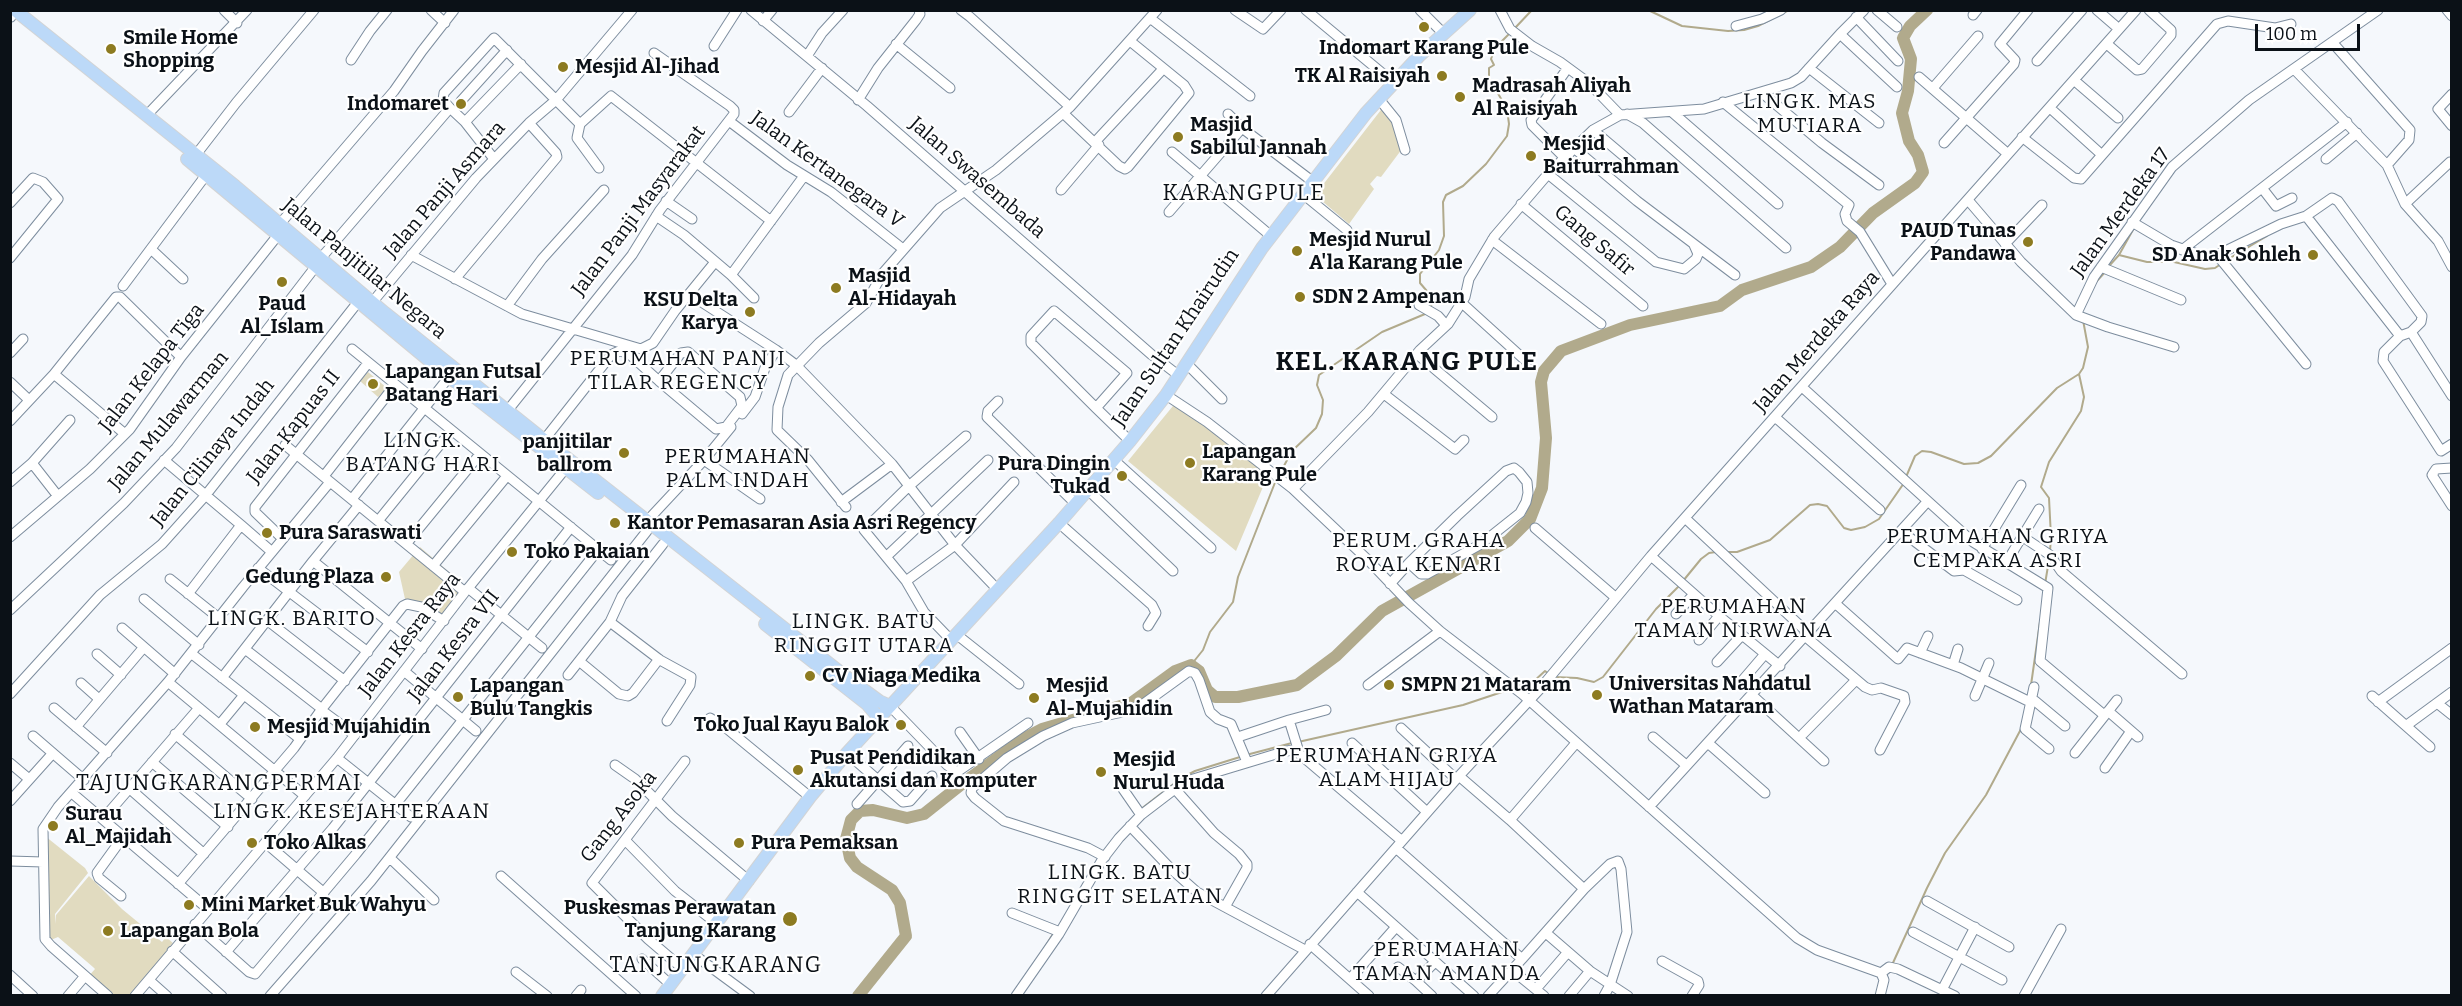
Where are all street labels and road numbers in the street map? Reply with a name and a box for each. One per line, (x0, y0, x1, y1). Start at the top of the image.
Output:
street label: Jalan Kertanegara V (746, 106, 908, 234)
street label: Jalan Swasembada (904, 112, 1050, 244)
street label: Jalan Panji Asmara (379, 117, 511, 263)
street label: Jalan Panji Masyarakat (567, 121, 711, 301)
street label: Jalan Merdeka 17 (2066, 144, 2176, 282)
street label: Jalan Panjitilar Negara (277, 193, 451, 345)
street label: Gang Safir (1549, 200, 1639, 282)
street label: Jalan Sultan Khairudin (1107, 244, 1245, 432)
street label: Jalan Merdeka Raya (1749, 266, 1885, 418)
street label: Jalan Kelapa Tiga (94, 299, 210, 437)
street label: Jalan Mulawarman (104, 347, 234, 495)
street label: Jalan Kapuas II (242, 365, 346, 489)
street label: Jalan Cilinaya Indah (146, 374, 280, 532)
street label: Jalan Kesra Raya (354, 568, 466, 702)
street label: Jalan Kesra VII (403, 586, 505, 706)
street label: Gang Asoka (576, 766, 662, 868)

